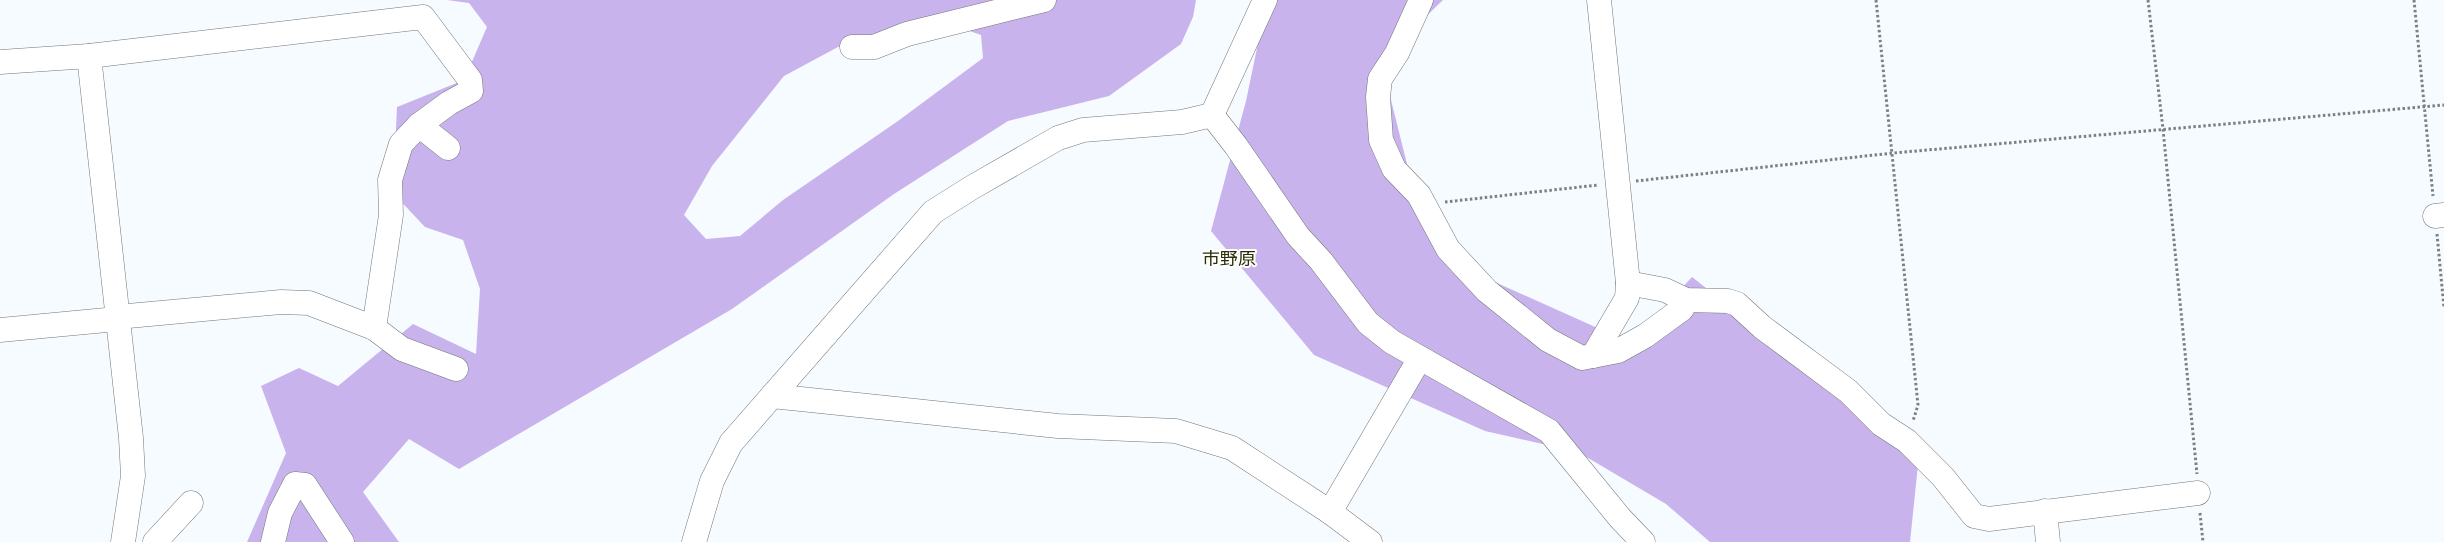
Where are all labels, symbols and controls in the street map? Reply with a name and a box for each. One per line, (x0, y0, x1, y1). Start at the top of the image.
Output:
district label: 市野原 (1202, 246, 1256, 270)

